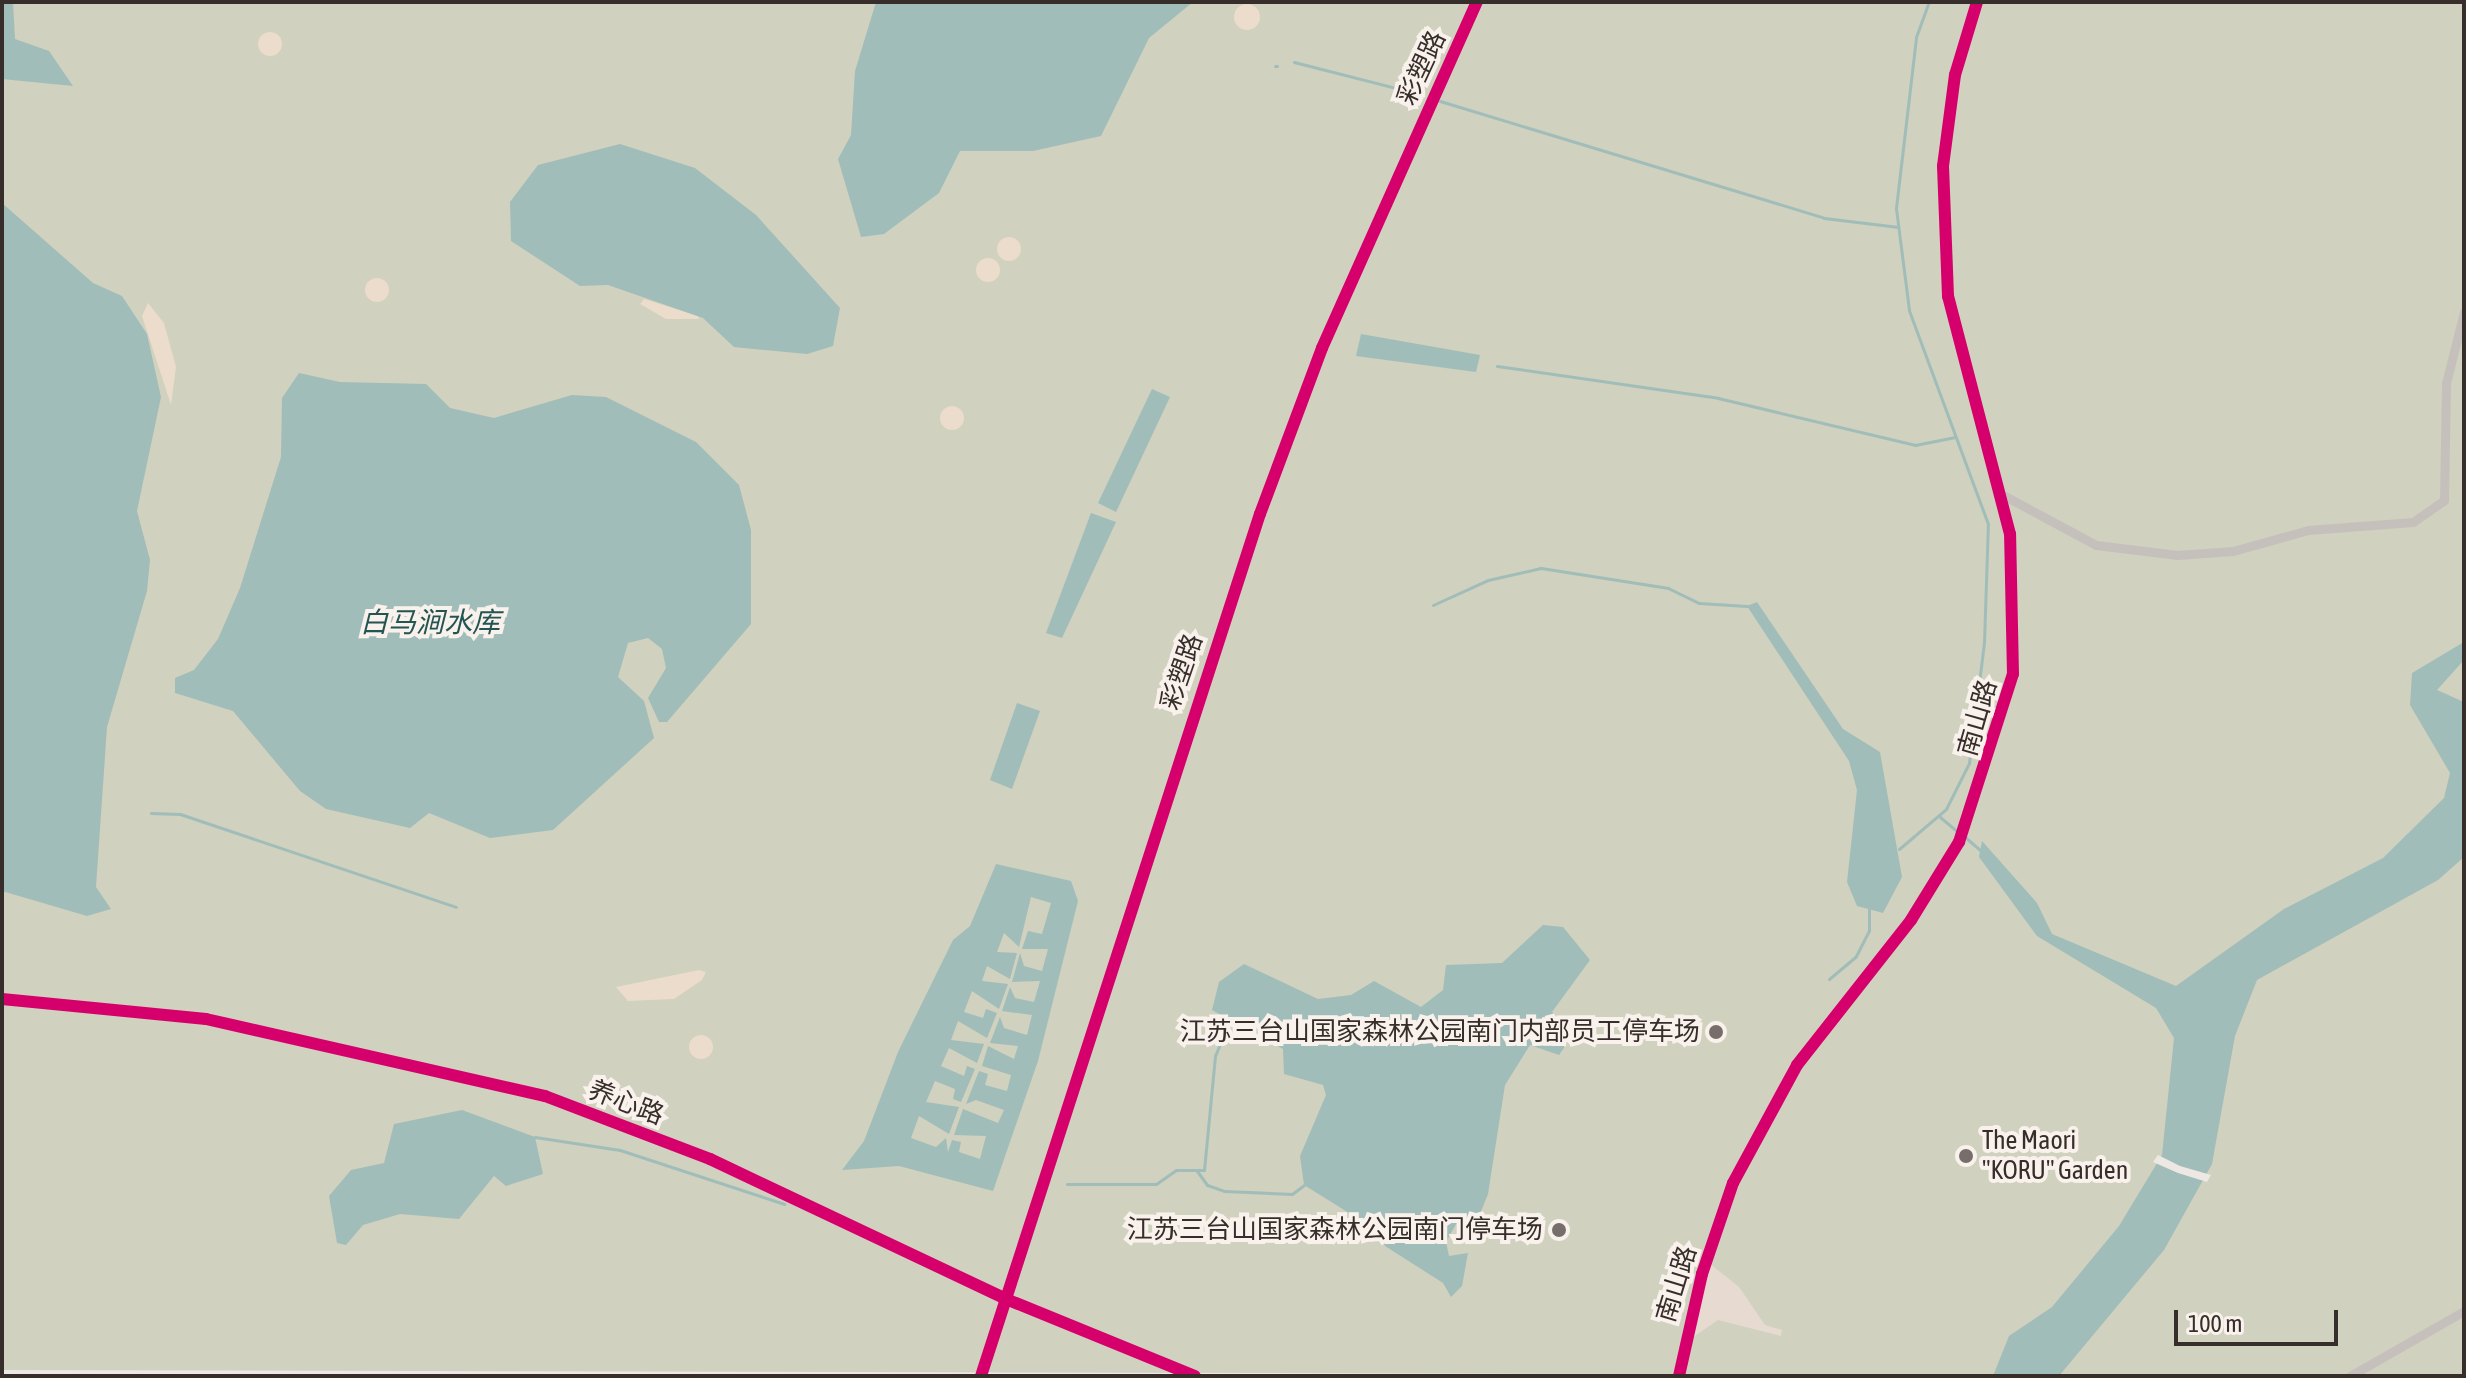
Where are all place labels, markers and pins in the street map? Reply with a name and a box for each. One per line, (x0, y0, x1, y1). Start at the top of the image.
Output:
place label: 江苏三台山国家森林公园南门内部员工停车场 (1180, 1016, 1700, 1048)
marker: 江苏三台山国家森林公园南门内部员工停车场 (1707, 1023, 1725, 1041)
place label: The Maori "KORU" Garden (1982, 1125, 2128, 1186)
marker: The Maori "KORU" Garden (1957, 1147, 1975, 1165)
place label: 江苏三台山国家森林公园南门停车场 (1127, 1214, 1543, 1246)
marker: 江苏三台山国家森林公园南门停车场 (1550, 1221, 1568, 1239)

